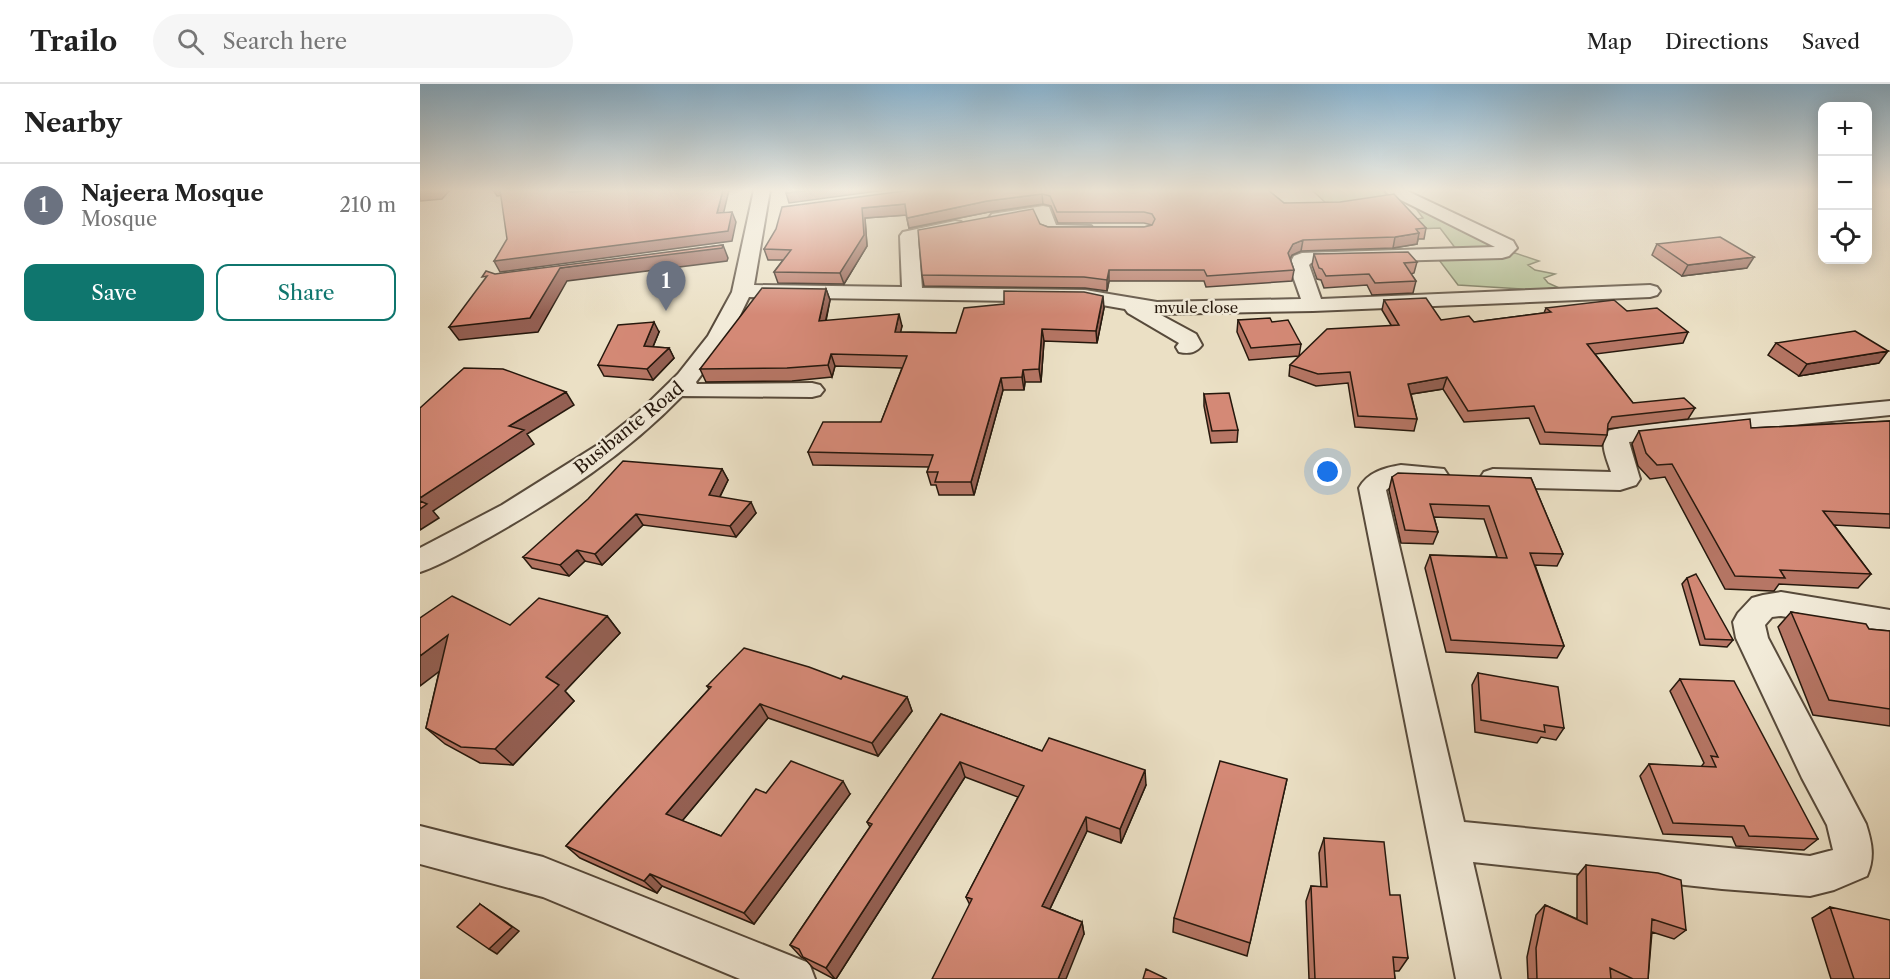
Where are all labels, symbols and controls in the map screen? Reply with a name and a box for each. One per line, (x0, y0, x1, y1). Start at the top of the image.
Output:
search box (153, 14, 573, 68)
text: Trailo (30, 24, 117, 58)
icon: search (174, 25, 207, 58)
text: Search here (222, 28, 347, 55)
text: Map (1587, 29, 1632, 54)
text: Directions (1665, 29, 1769, 54)
text: Saved (1802, 29, 1860, 54)
map controls (1818, 102, 1872, 264)
button: + (1818, 102, 1872, 156)
text: Nearby (24, 107, 122, 139)
button: − (1818, 156, 1872, 210)
text: Najeera Mosque (81, 180, 264, 207)
text: 1 (39, 193, 48, 217)
text: 210 m (339, 193, 396, 217)
text: Mosque (81, 207, 157, 231)
button: locate (1818, 210, 1872, 264)
pin: 1 (646, 262, 686, 311)
button: Save (24, 264, 204, 321)
button: Share (216, 264, 396, 321)
street label: mvule close (1154, 298, 1238, 317)
street label: Busibante Road (570, 377, 688, 479)
your location (1313, 457, 1342, 486)

